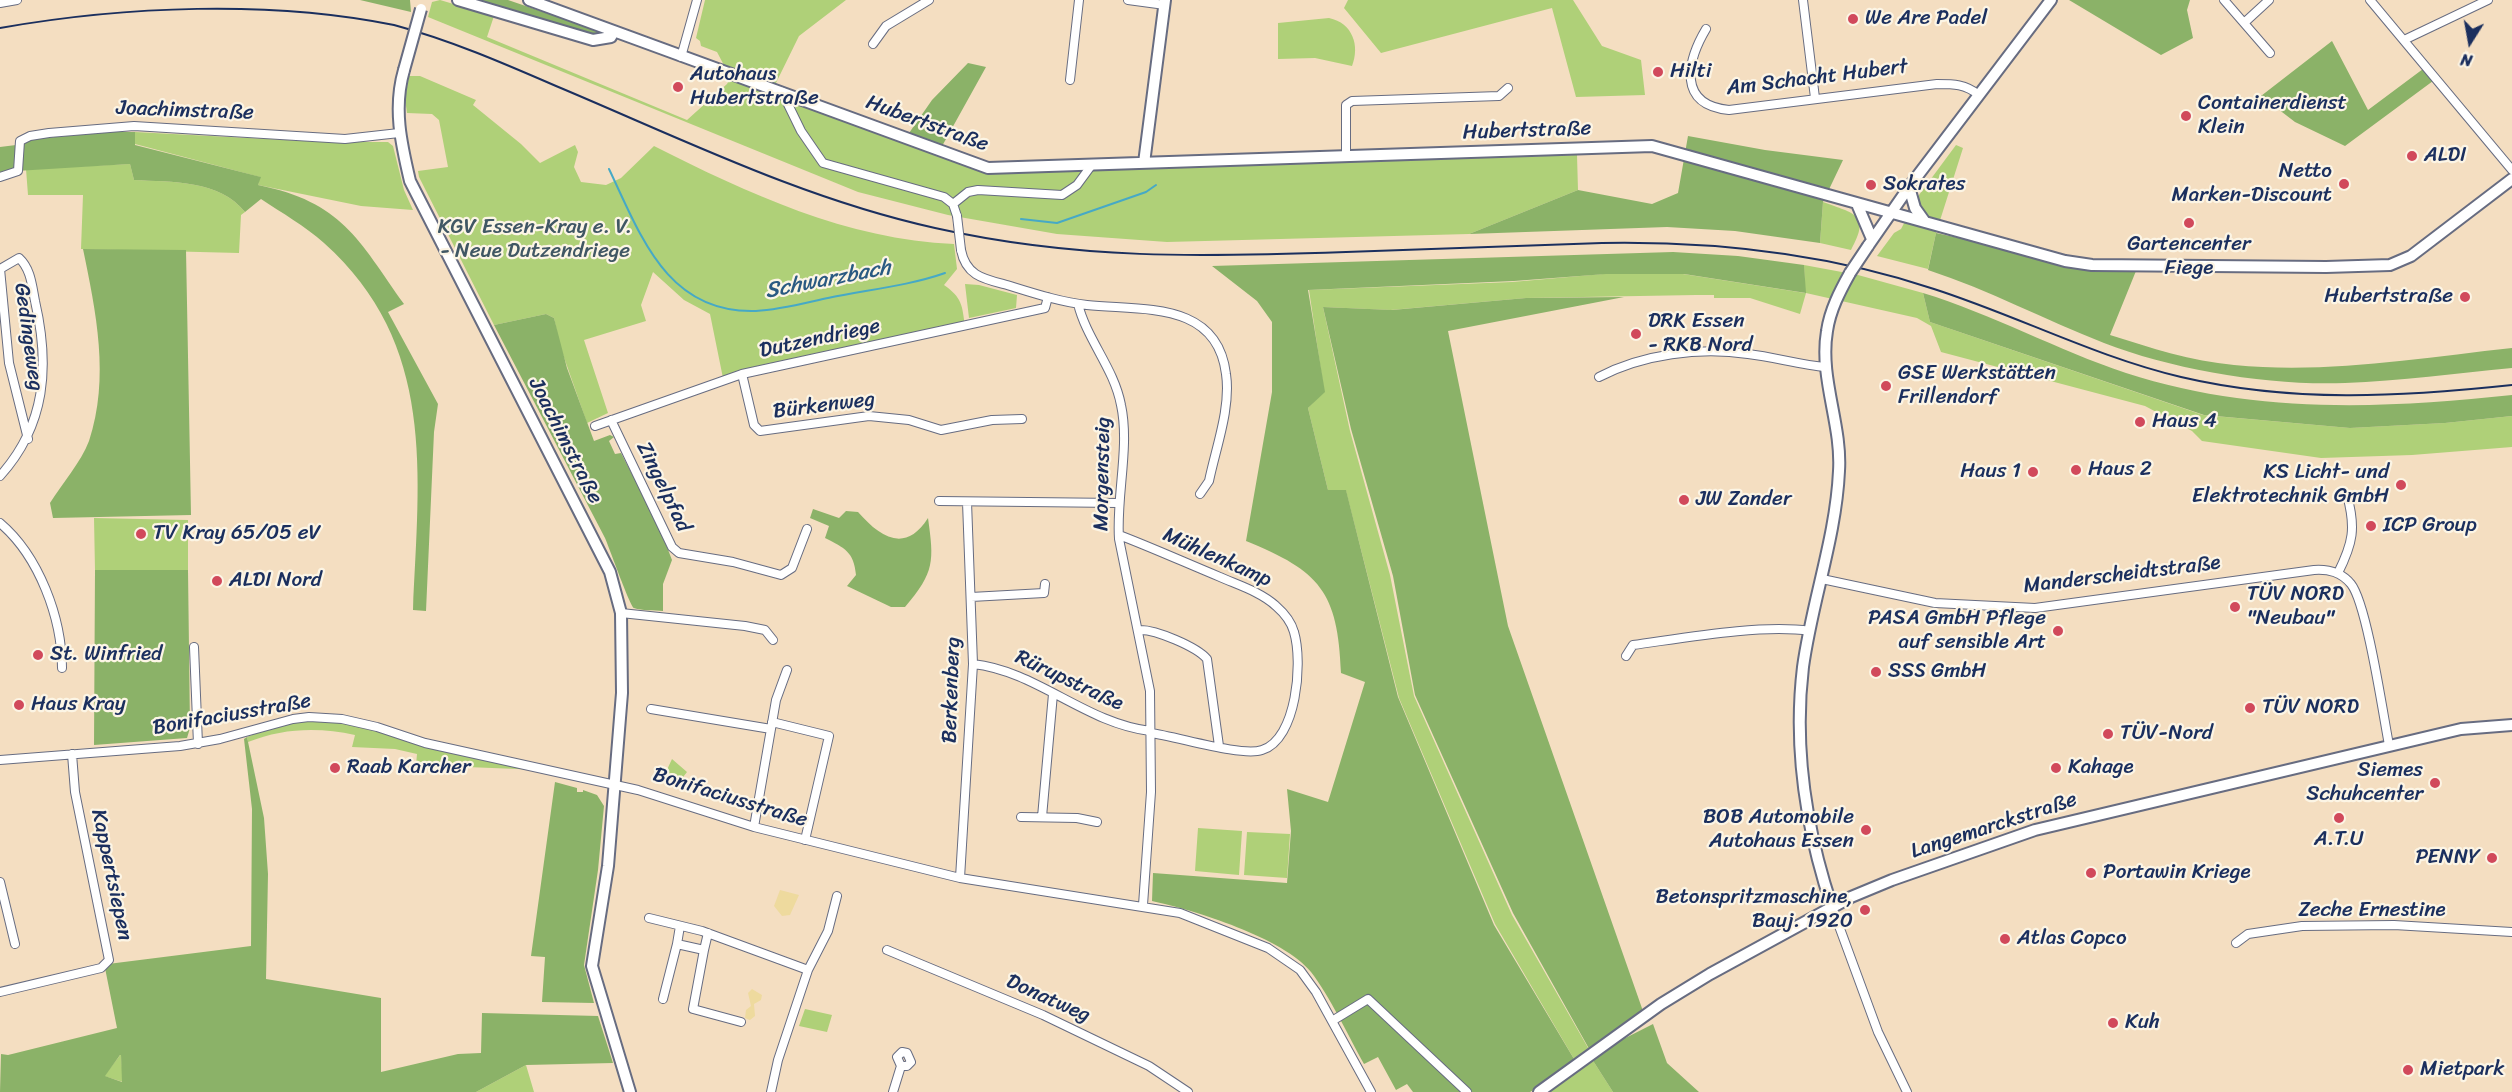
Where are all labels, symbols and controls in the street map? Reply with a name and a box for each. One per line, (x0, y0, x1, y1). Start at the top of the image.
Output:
place label: We Are Padel (1865, 6, 1987, 32)
marker: We Are Padel (1846, 12, 1860, 26)
north arrow (2440, 12, 2500, 72)
text: N (2458, 45, 2475, 75)
street label: Am Schacht Hubert (1725, 54, 1909, 102)
place label: Hilti (1670, 59, 1712, 85)
place label: Autohaus Hubertstraße (690, 62, 819, 112)
marker: Hilti (1651, 65, 1665, 79)
marker: Autohaus Hubertstraße (671, 80, 685, 94)
street label: Hubertstraße (862, 90, 992, 158)
place label: Containerdienst Klein (2198, 91, 2347, 141)
street label: Joachimstraße (116, 96, 254, 126)
marker: Containerdienst Klein (2179, 109, 2193, 123)
street label: Hubertstraße (1462, 116, 1592, 146)
place label: ALDI (2424, 143, 2467, 169)
marker: ALDI (2405, 149, 2419, 163)
place label: Netto Marken-Discount (2172, 159, 2332, 209)
place label: Sokrates (1883, 172, 1965, 198)
marker: Netto Marken-Discount (2337, 177, 2351, 191)
marker: Sokrates (1864, 178, 1878, 192)
park label: KGV Essen-Kray e. V. - Neue Dutzendriege (438, 215, 632, 265)
marker: Gartencenter Fiege (2182, 216, 2196, 230)
place label: Gartencenter Fiege (2127, 232, 2251, 282)
water label: Schwarzbach (763, 255, 893, 305)
street label: Gedingeweg (8, 281, 48, 393)
place label: Hubertstraße (2324, 284, 2453, 310)
marker: Hubertstraße (2458, 290, 2472, 304)
place label: DRK Essen - RKB Nord (1648, 309, 1753, 359)
street label: Dutzendriege (757, 314, 883, 364)
marker: DRK Essen - RKB Nord (1629, 327, 1643, 341)
place label: GSE Werkstätten Frillendorf (1898, 361, 2056, 411)
street label: Joachimstraße (523, 374, 607, 508)
marker: GSE Werkstätten Frillendorf (1879, 379, 1893, 393)
street label: Bürkenweg (772, 387, 876, 425)
place label: Haus 4 (2152, 409, 2217, 435)
marker: Haus 4 (2133, 415, 2147, 429)
street label: Morgensteig (1089, 417, 1117, 531)
street label: Zingelpfad (630, 438, 696, 536)
place label: Haus 2 (2088, 457, 2152, 483)
place label: Haus 1 (1960, 459, 2021, 485)
place label: KS Licht- und Elektrotechnik GmbH (2192, 460, 2389, 510)
marker: Haus 2 (2069, 463, 2083, 477)
marker: Haus 1 (2026, 465, 2040, 479)
marker: KS Licht- und Elektrotechnik GmbH (2394, 478, 2408, 492)
place label: JW Zander (1696, 487, 1792, 513)
marker: JW Zander (1677, 493, 1691, 507)
place label: ICP Group (2383, 513, 2477, 539)
marker: ICP Group (2364, 519, 2378, 533)
place label: TV Kray 65/05 eV (153, 521, 321, 547)
street label: Mühlenkamp (1159, 523, 1275, 593)
marker: TV Kray 65/05 eV (134, 527, 148, 541)
street label: Manderscheidtstraße (2022, 550, 2222, 600)
place label: ALDI Nord (229, 568, 322, 594)
marker: ALDI Nord (210, 574, 224, 588)
place label: TÜV NORD "Neubau" (2247, 582, 2344, 632)
marker: TÜV NORD "Neubau" (2228, 600, 2242, 614)
place label: PASA GmbH Pflege auf sensible Art (1868, 606, 2046, 656)
marker: PASA GmbH Pflege auf sensible Art (2051, 624, 2065, 638)
street label: Berkenberg (938, 636, 966, 744)
place label: St. Winfried (50, 642, 162, 668)
street label: Rürupstraße (1011, 645, 1127, 717)
marker: St. Winfried (31, 648, 45, 662)
place label: SSS GmbH (1888, 659, 1986, 685)
marker: SSS GmbH (1869, 665, 1883, 679)
street label: Bonifaciusstraße (151, 689, 313, 741)
place label: Haus Kray (31, 692, 126, 718)
place label: TÜV NORD (2262, 695, 2359, 721)
marker: Haus Kray (12, 698, 26, 712)
marker: TÜV NORD (2243, 701, 2257, 715)
place label: TÜV-Nord (2120, 721, 2213, 747)
marker: TÜV-Nord (2101, 727, 2115, 741)
place label: Raab Karcher (347, 755, 471, 781)
place label: Kahage (2068, 755, 2134, 781)
place label: Siemes Schuhcenter (2306, 758, 2423, 808)
marker: Raab Karcher (328, 761, 342, 775)
marker: Kahage (2049, 761, 2063, 775)
street label: Bonifaciusstraße (650, 762, 810, 834)
marker: Siemes Schuhcenter (2428, 776, 2442, 790)
street label: Langemarckstraße (1908, 787, 2080, 865)
place label: BOB Automobile Autohaus Essen (1703, 805, 1854, 855)
street label: Kappertsiepen (85, 807, 137, 943)
marker: A.T.U (2332, 811, 2346, 825)
marker: BOB Automobile Autohaus Essen (1859, 823, 1873, 837)
place label: A.T.U (2314, 827, 2364, 853)
place label: PENNY (2415, 845, 2480, 871)
marker: PENNY (2485, 851, 2499, 865)
place label: Portawin Kriege (2103, 860, 2251, 886)
marker: Portawin Kriege (2084, 866, 2098, 880)
place label: Betonspritzmaschine, Bauj. 1920 (1656, 885, 1853, 935)
street label: Zeche Ernestine (2298, 898, 2446, 924)
marker: Betonspritzmaschine, Bauj. 1920 (1858, 903, 1872, 917)
place label: Atlas Copco (2017, 926, 2127, 952)
marker: Atlas Copco (1998, 932, 2012, 946)
street label: Donatweg (1002, 969, 1094, 1029)
place label: Kuh (2125, 1010, 2160, 1036)
marker: Kuh (2106, 1016, 2120, 1030)
place label: Mietpark (2420, 1057, 2504, 1083)
marker: Mietpark (2401, 1063, 2415, 1077)

